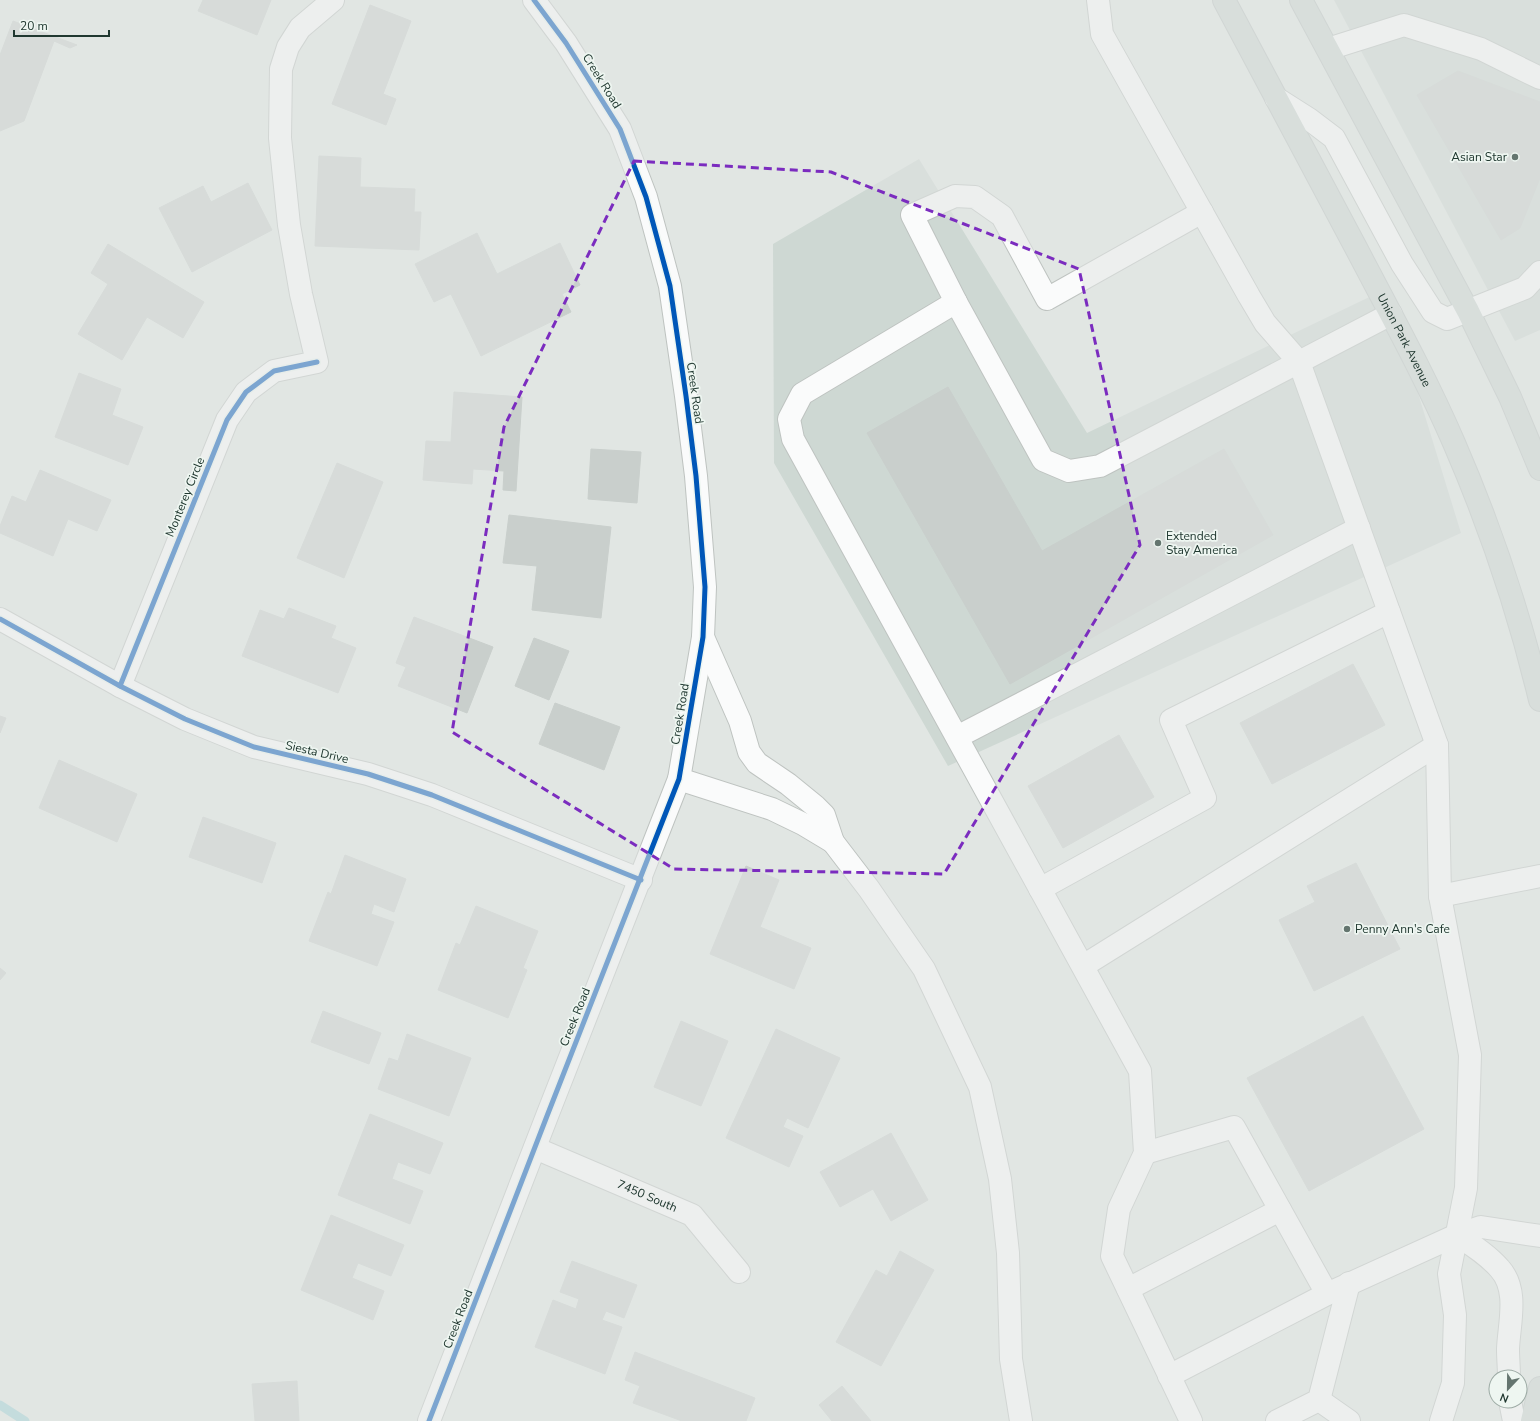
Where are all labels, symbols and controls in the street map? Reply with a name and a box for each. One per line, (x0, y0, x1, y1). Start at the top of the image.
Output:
scale bar (14, 12, 109, 38)
text: 20 m (20, 18, 48, 34)
street label: Creek Road (579, 50, 625, 112)
place label: Asian Star (1451, 149, 1508, 165)
marker: Asian Star (1510, 152, 1520, 162)
street label: Union Park Avenue (1373, 291, 1435, 390)
street label: Creek Road (683, 361, 707, 425)
street label: Monterey Circle (162, 455, 208, 539)
place label: Extended Stay America (1166, 528, 1237, 558)
marker: Extended Stay America (1153, 538, 1163, 548)
street label: Creek Road (667, 682, 693, 746)
street label: Siesta Drive (284, 737, 350, 767)
place label: Penny Ann's Cafe (1355, 921, 1450, 937)
marker: Penny Ann's Cafe (1342, 924, 1352, 934)
street label: Creek Road (556, 985, 594, 1049)
street label: 7450 South (615, 1176, 680, 1216)
street label: Creek Road (439, 1287, 477, 1351)
north arrow (1488, 1369, 1528, 1409)
text: N (1498, 1389, 1511, 1406)

